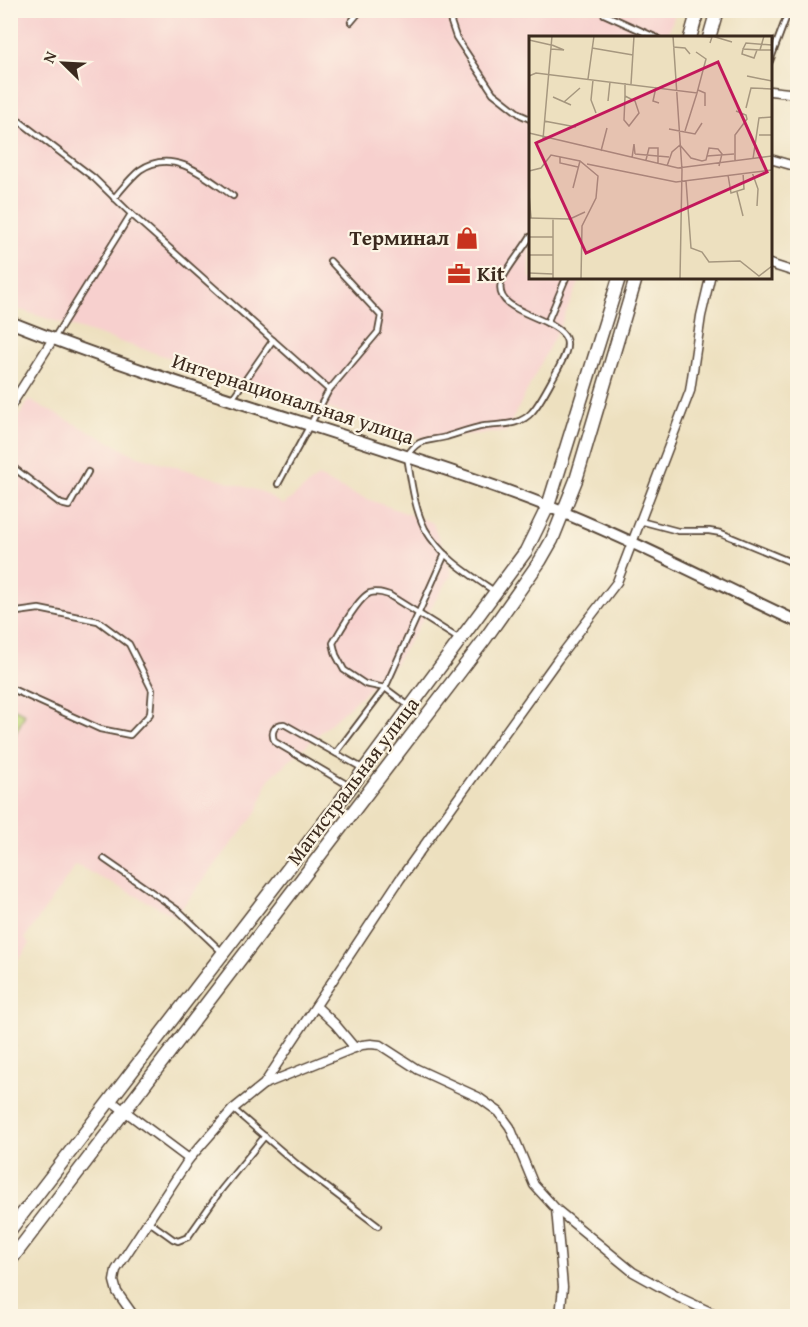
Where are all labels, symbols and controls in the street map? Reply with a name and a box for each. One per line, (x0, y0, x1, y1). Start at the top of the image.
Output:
north arrow (33, 33, 93, 93)
inset map (529, 36, 772, 279)
text: N (36, 47, 63, 67)
place label: Терминал (349, 222, 449, 253)
shop icon: Терминал (454, 225, 480, 251)
place label: Kit (477, 258, 505, 289)
office icon: Kit (446, 261, 472, 287)
street label: Интернациональная улица (168, 345, 418, 452)
street label: Магистральная улица (279, 690, 426, 872)

